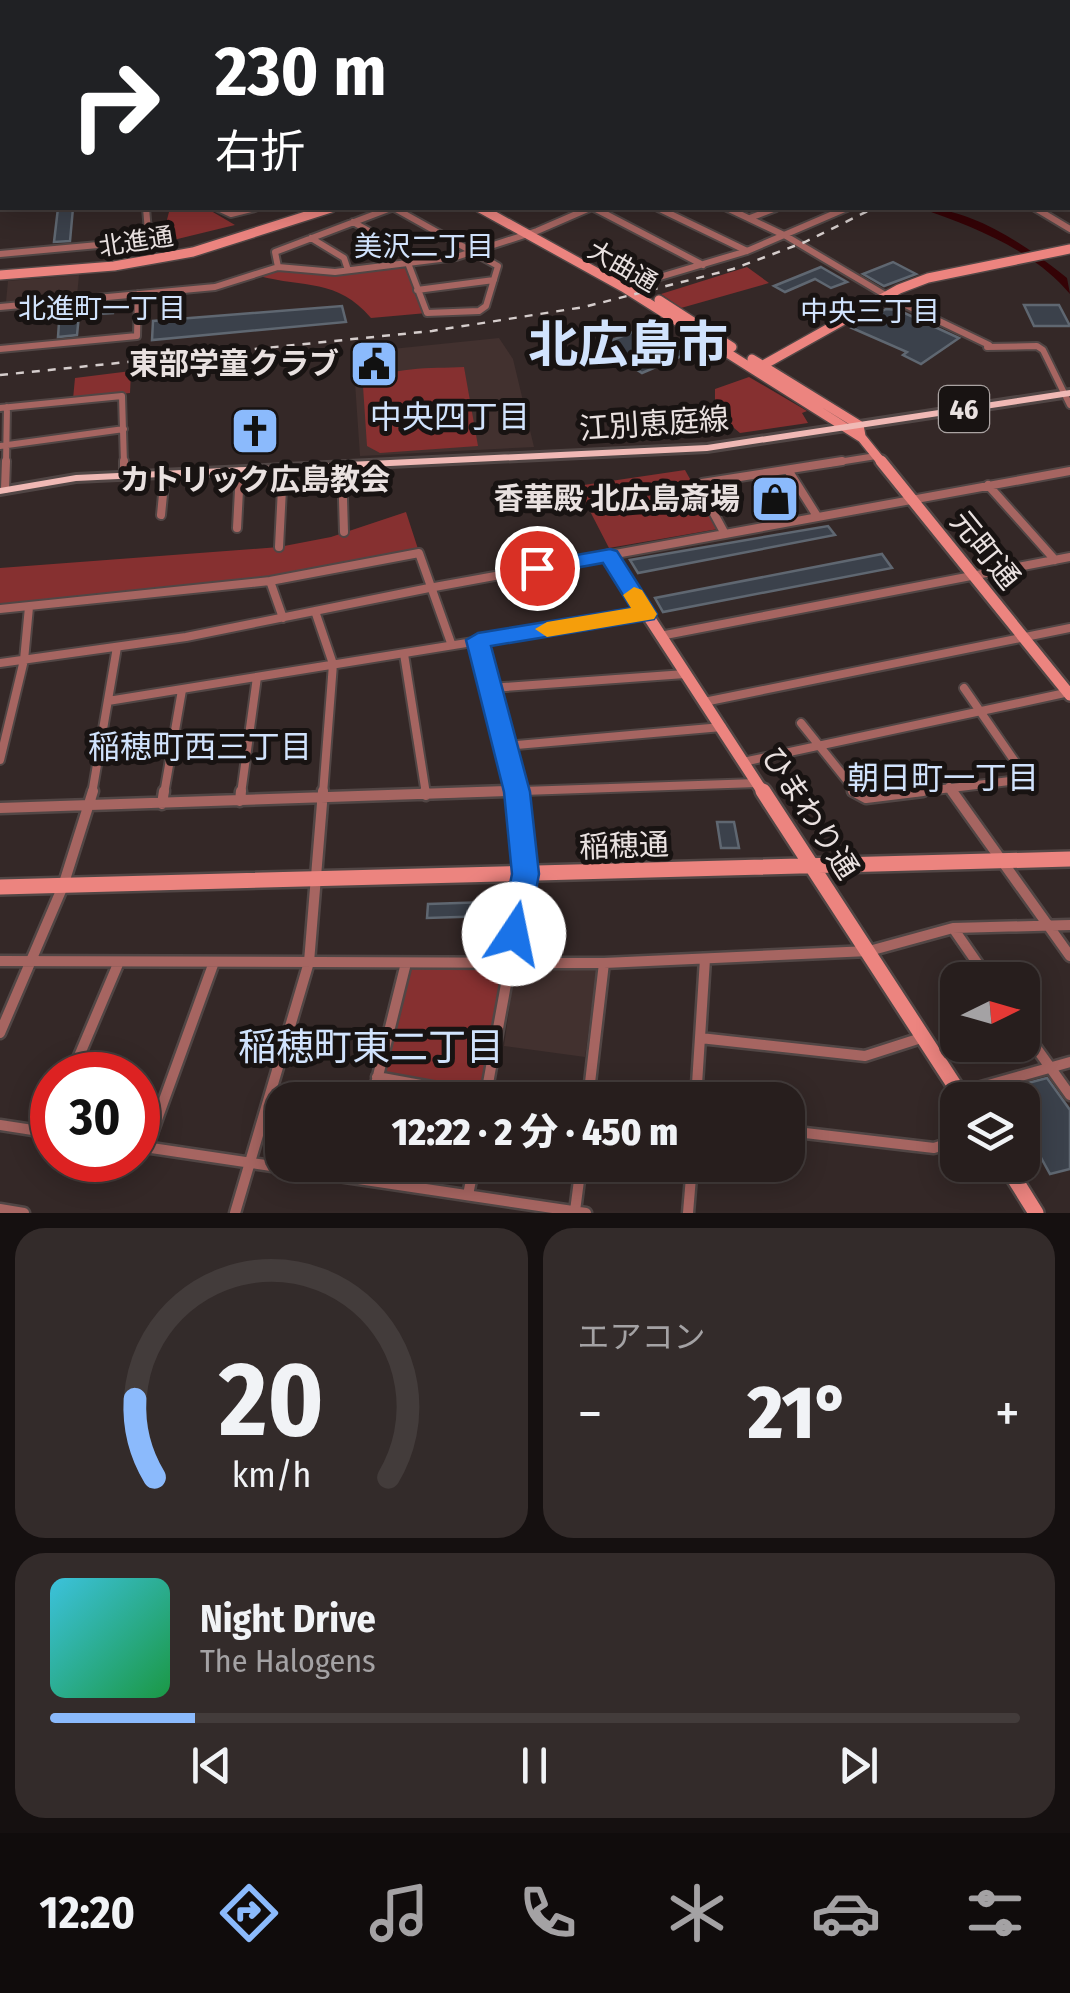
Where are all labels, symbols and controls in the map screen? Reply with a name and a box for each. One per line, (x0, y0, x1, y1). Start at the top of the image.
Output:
text: 230 m (215, 30, 387, 114)
icon: right (50, 40, 180, 170)
text: 右折 (215, 125, 305, 179)
street label: 北進通 (97, 221, 176, 263)
district label: 美沢二丁目 (354, 230, 494, 263)
street label: 大曲通 (583, 235, 662, 299)
district label: 北進町一丁目 (18, 292, 186, 325)
district label: 中央三丁目 (800, 295, 940, 328)
district label: 北広島市 (528, 315, 728, 375)
public building icon: 東部学童クラブ (348, 338, 400, 390)
place label: 東部学童クラブ (129, 346, 339, 382)
road number: 46 (939, 386, 989, 432)
district label: 中央四丁目 (370, 398, 530, 436)
street label: 江別恵庭線 (578, 401, 730, 447)
church icon: カトリック広島教会 (229, 405, 281, 457)
place label: カトリック広島教会 (120, 462, 390, 498)
shop icon: 香華殿 北広島斎場 (749, 473, 801, 525)
place label: 香華殿 北広島斎場 (494, 481, 740, 517)
street label: 元町通 (943, 504, 1027, 596)
pin (495, 526, 580, 611)
icon: arrive (510, 541, 565, 596)
district label: 稲穂町西三丁目 (88, 728, 312, 766)
street label: ひまわり通 (754, 740, 866, 886)
district label: 朝日町一丁目 (847, 759, 1039, 797)
street label: 稲穂通 (578, 826, 670, 866)
position arrow (462, 882, 566, 986)
north arrow (940, 962, 1040, 1062)
map controls (940, 962, 1040, 1182)
district label: 稲穂町東二丁目 (238, 1024, 504, 1070)
speed limit sign: 30 (30, 1052, 160, 1182)
button: layers (940, 1082, 1040, 1182)
text: 12:22 · 2 分 · 450 m (392, 1109, 678, 1155)
text: エアコン (578, 1318, 706, 1356)
text: 20 (218, 1338, 324, 1463)
text: 21° (748, 1368, 849, 1458)
text: − (578, 1381, 602, 1447)
text: + (995, 1381, 1020, 1447)
text: km/h (231, 1454, 311, 1496)
text: Night Drive (200, 1596, 376, 1642)
text: The Halogens (200, 1642, 376, 1680)
icon: previous (184, 1738, 239, 1793)
icon: pause (507, 1738, 562, 1793)
icon: next (831, 1738, 886, 1793)
icon: directions (214, 1878, 284, 1948)
icon: music (364, 1878, 434, 1948)
icon: phone (513, 1878, 583, 1948)
icon: climate (662, 1878, 732, 1948)
icon: car (811, 1878, 881, 1948)
icon: filters (960, 1878, 1030, 1948)
text: 12:20 (40, 1886, 135, 1940)

